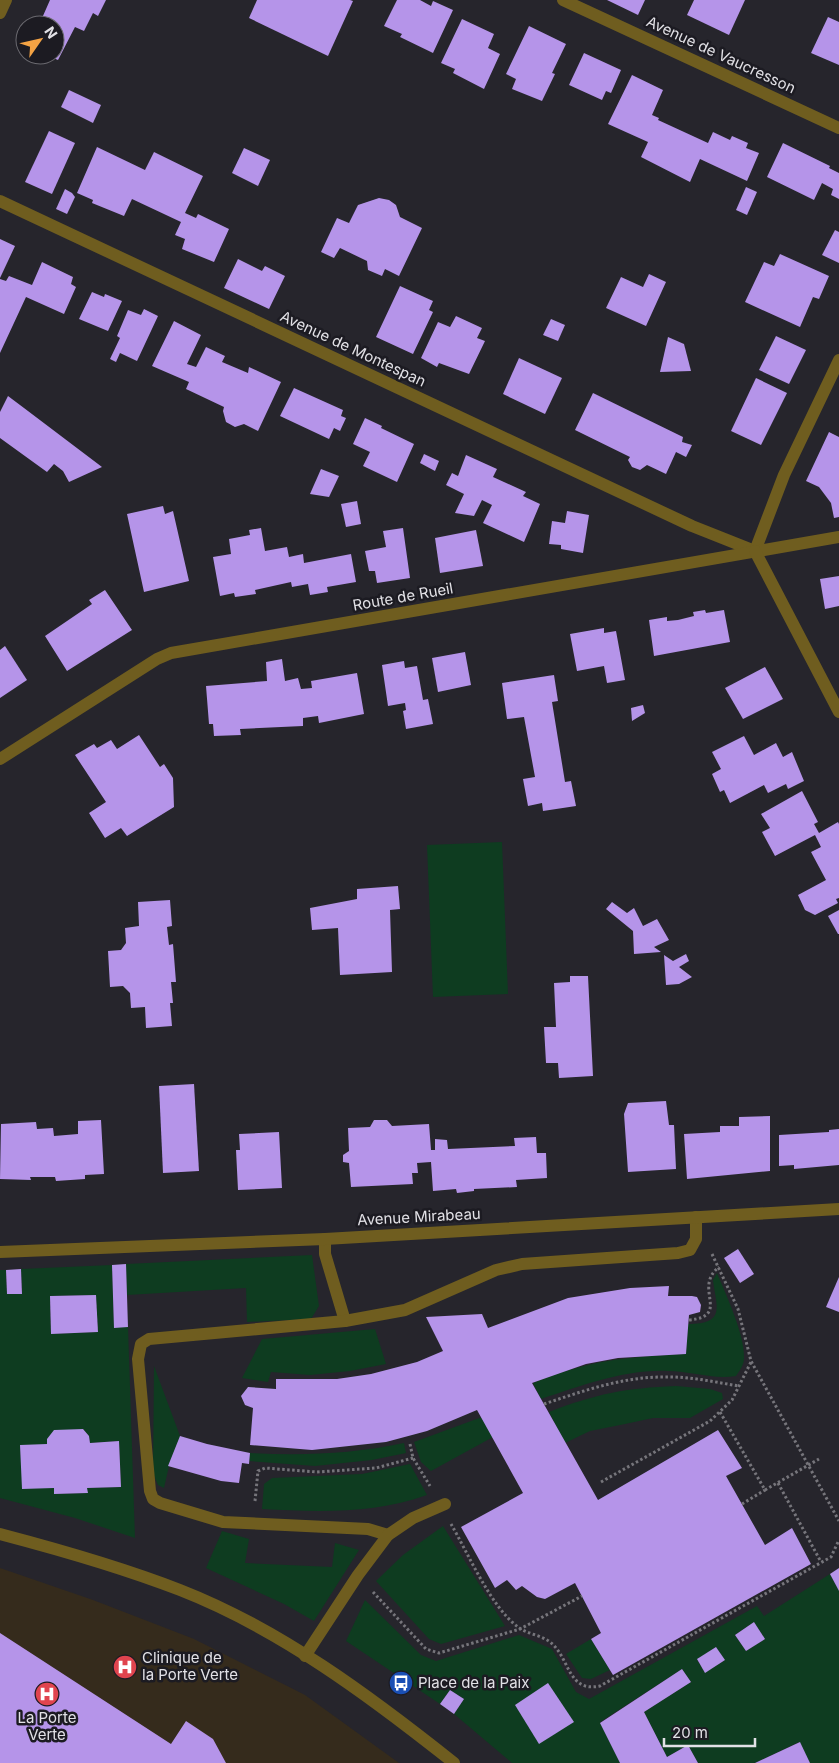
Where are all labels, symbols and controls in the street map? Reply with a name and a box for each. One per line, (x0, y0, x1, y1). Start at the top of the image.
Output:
street label: Avenue de Vaucresson (644, 12, 799, 97)
north arrow (15, 15, 65, 65)
text: N (41, 23, 61, 42)
street label: Avenue de Montespan (277, 306, 429, 391)
street label: Route de Rueil (351, 578, 455, 615)
street label: Avenue Mirabeau (357, 1204, 481, 1229)
place label: Clinique de la Porte Verte (142, 1648, 238, 1684)
hospital icon: Clinique de la Porte Verte (112, 1654, 138, 1680)
bus stop icon: Place de la Paix (388, 1670, 414, 1696)
place label: Place de la Paix (418, 1673, 529, 1692)
hospital icon: La Porte Verte (34, 1681, 60, 1707)
place label: La Porte Verte (17, 1708, 77, 1744)
scale bar (664, 1716, 755, 1748)
text: 20 m (672, 1723, 708, 1742)

